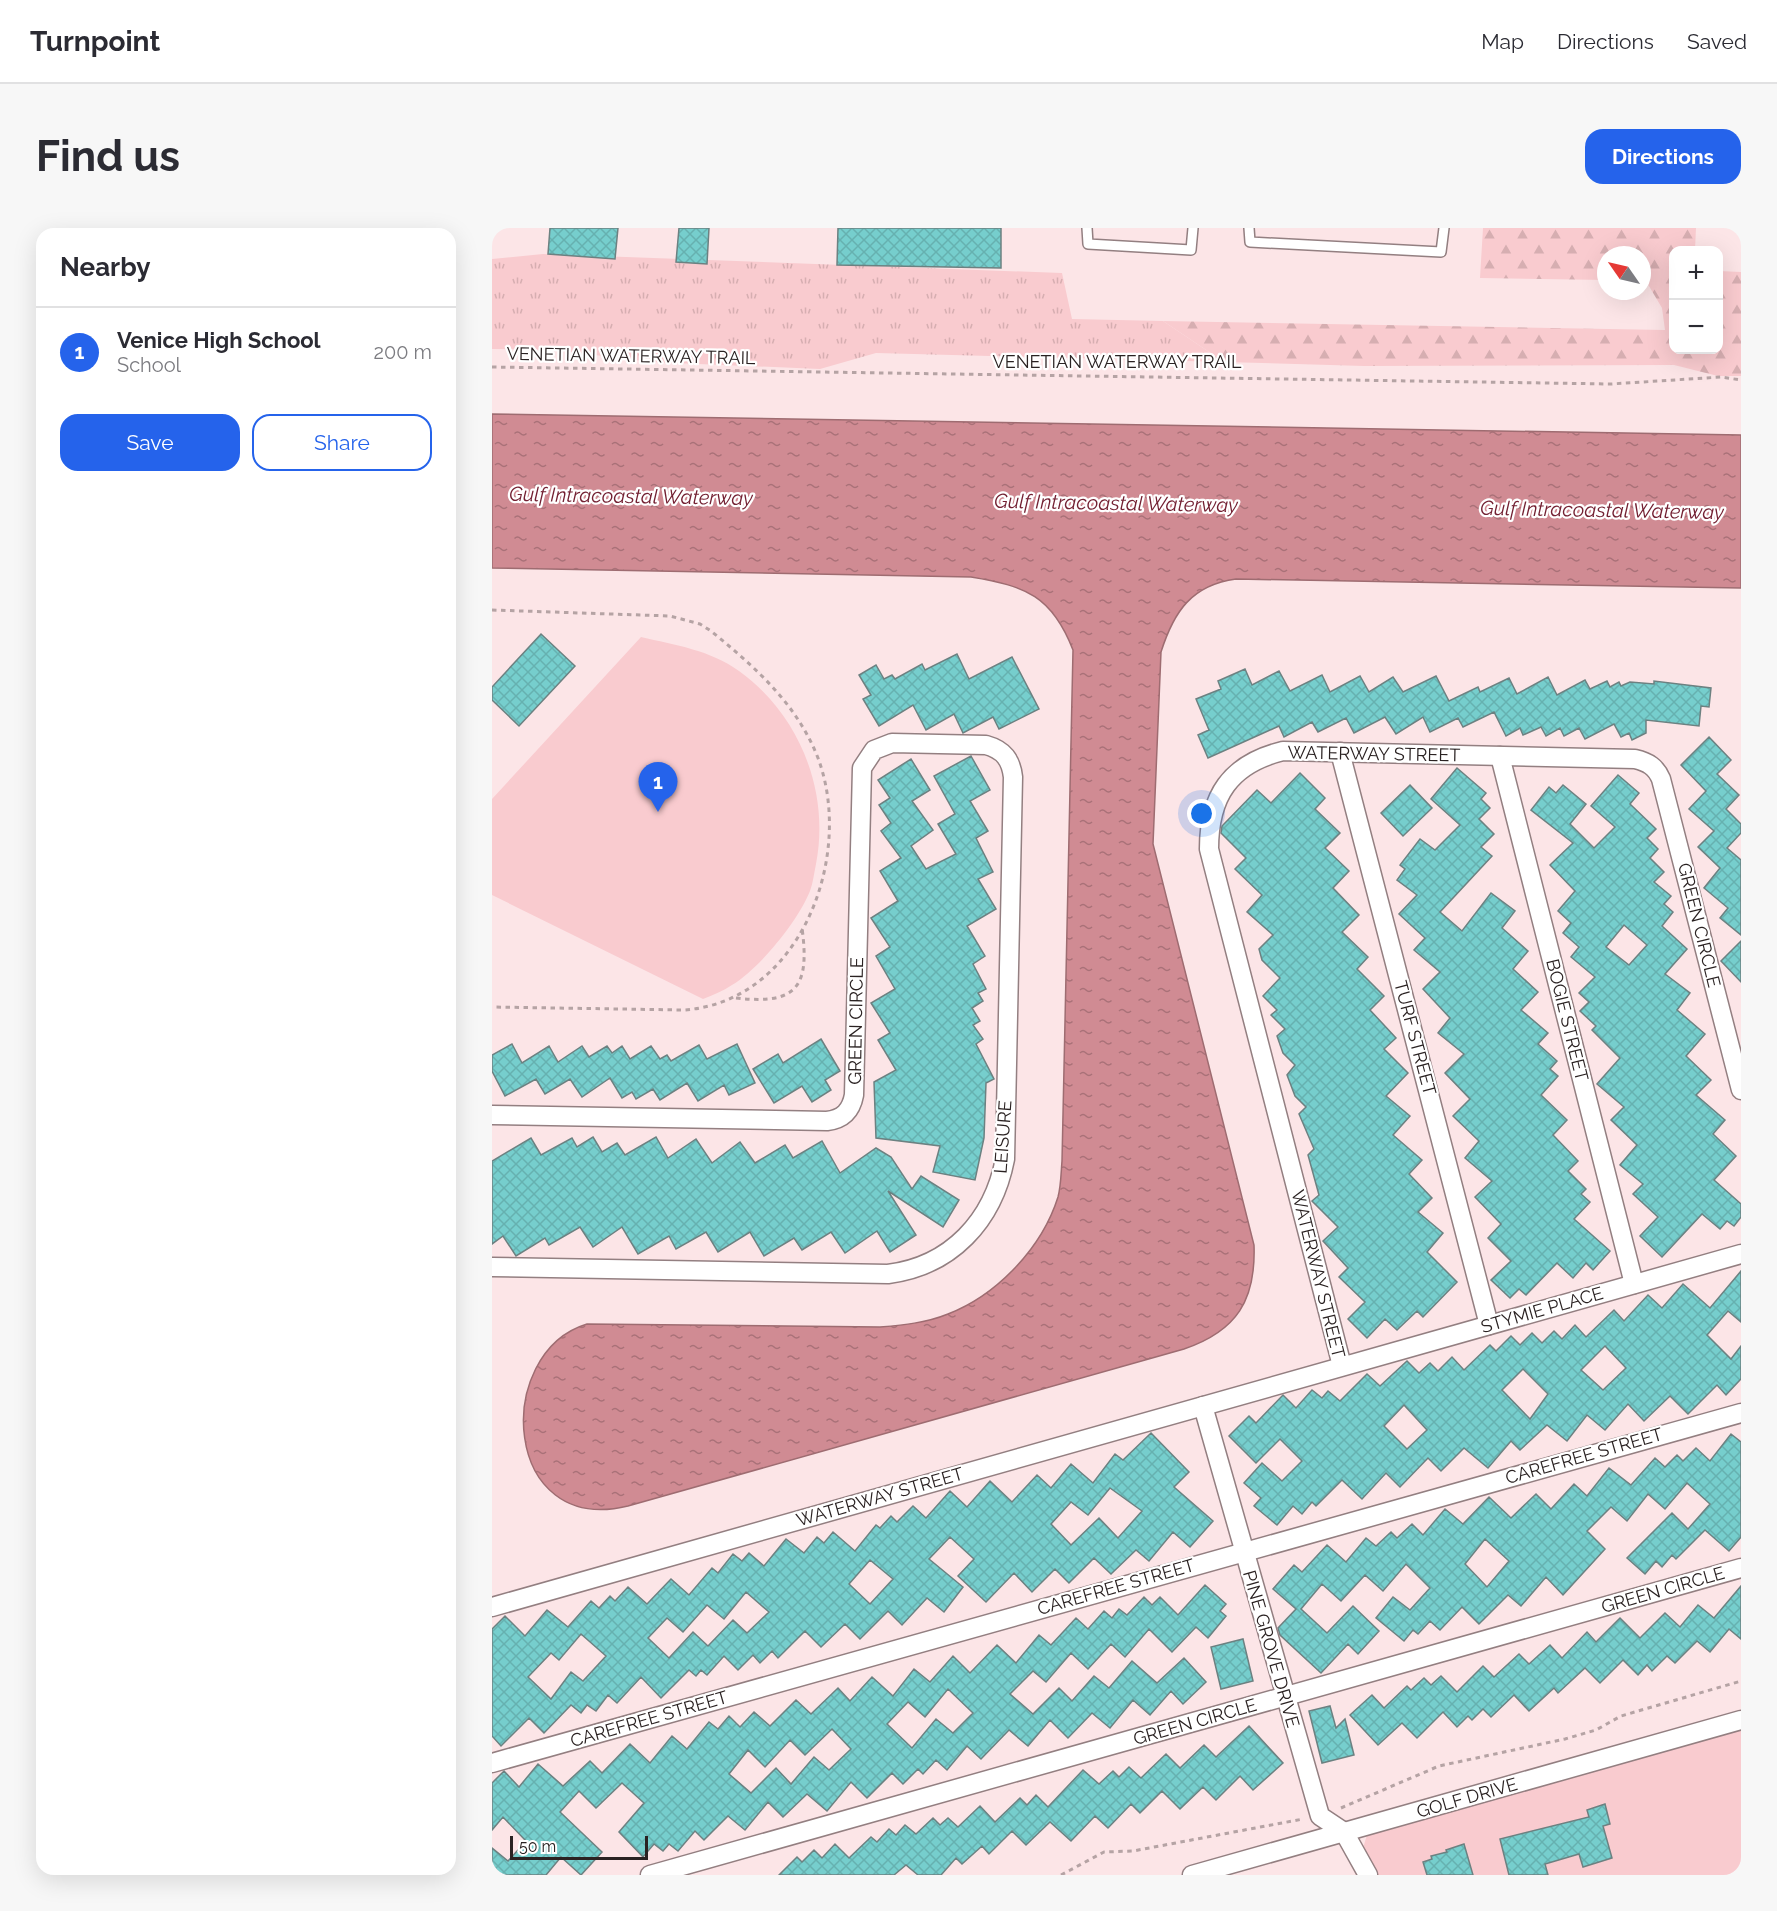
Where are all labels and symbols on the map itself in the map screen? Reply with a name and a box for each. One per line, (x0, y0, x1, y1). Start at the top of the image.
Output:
north arrow (1597, 246, 1651, 300)
street label: VENETIAN WATERWAY TRAIL (506, 343, 756, 368)
street label: VENETIAN WATERWAY TRAIL (993, 351, 1242, 372)
water label: Gulf Intracoastal Waterway (509, 482, 754, 510)
water label: Gulf Intracoastal Waterway (994, 489, 1239, 517)
water label: Gulf Intracoastal Waterway (1480, 496, 1725, 524)
street label: WATERWAY STREET (1287, 741, 1461, 766)
pin: 1 (638, 762, 678, 812)
your location (1187, 799, 1216, 828)
street label: GREEN CIRCLE (1674, 861, 1725, 989)
street label: GREEN CIRCLE (844, 957, 867, 1085)
street label: BOGIE STREET (1542, 957, 1593, 1083)
street label: TURF STREET (1390, 978, 1441, 1097)
street label: LEISURE (989, 1100, 1016, 1174)
street label: WATERWAY STREET (1287, 1188, 1350, 1360)
street label: STYMIE PLACE (1478, 1282, 1605, 1337)
street label: CAREFREE STREET (1503, 1423, 1665, 1488)
street label: WATERWAY STREET (794, 1463, 966, 1530)
street label: CAREFREE STREET (1035, 1554, 1197, 1619)
street label: GREEN CIRCLE (1599, 1562, 1727, 1617)
street label: PINE GROVE DRIVE (1239, 1568, 1304, 1730)
street label: CAREFREE STREET (568, 1686, 730, 1751)
street label: GREEN CIRCLE (1131, 1694, 1259, 1749)
street label: GOLF DRIVE (1414, 1773, 1520, 1822)
scale bar (510, 1833, 648, 1860)

